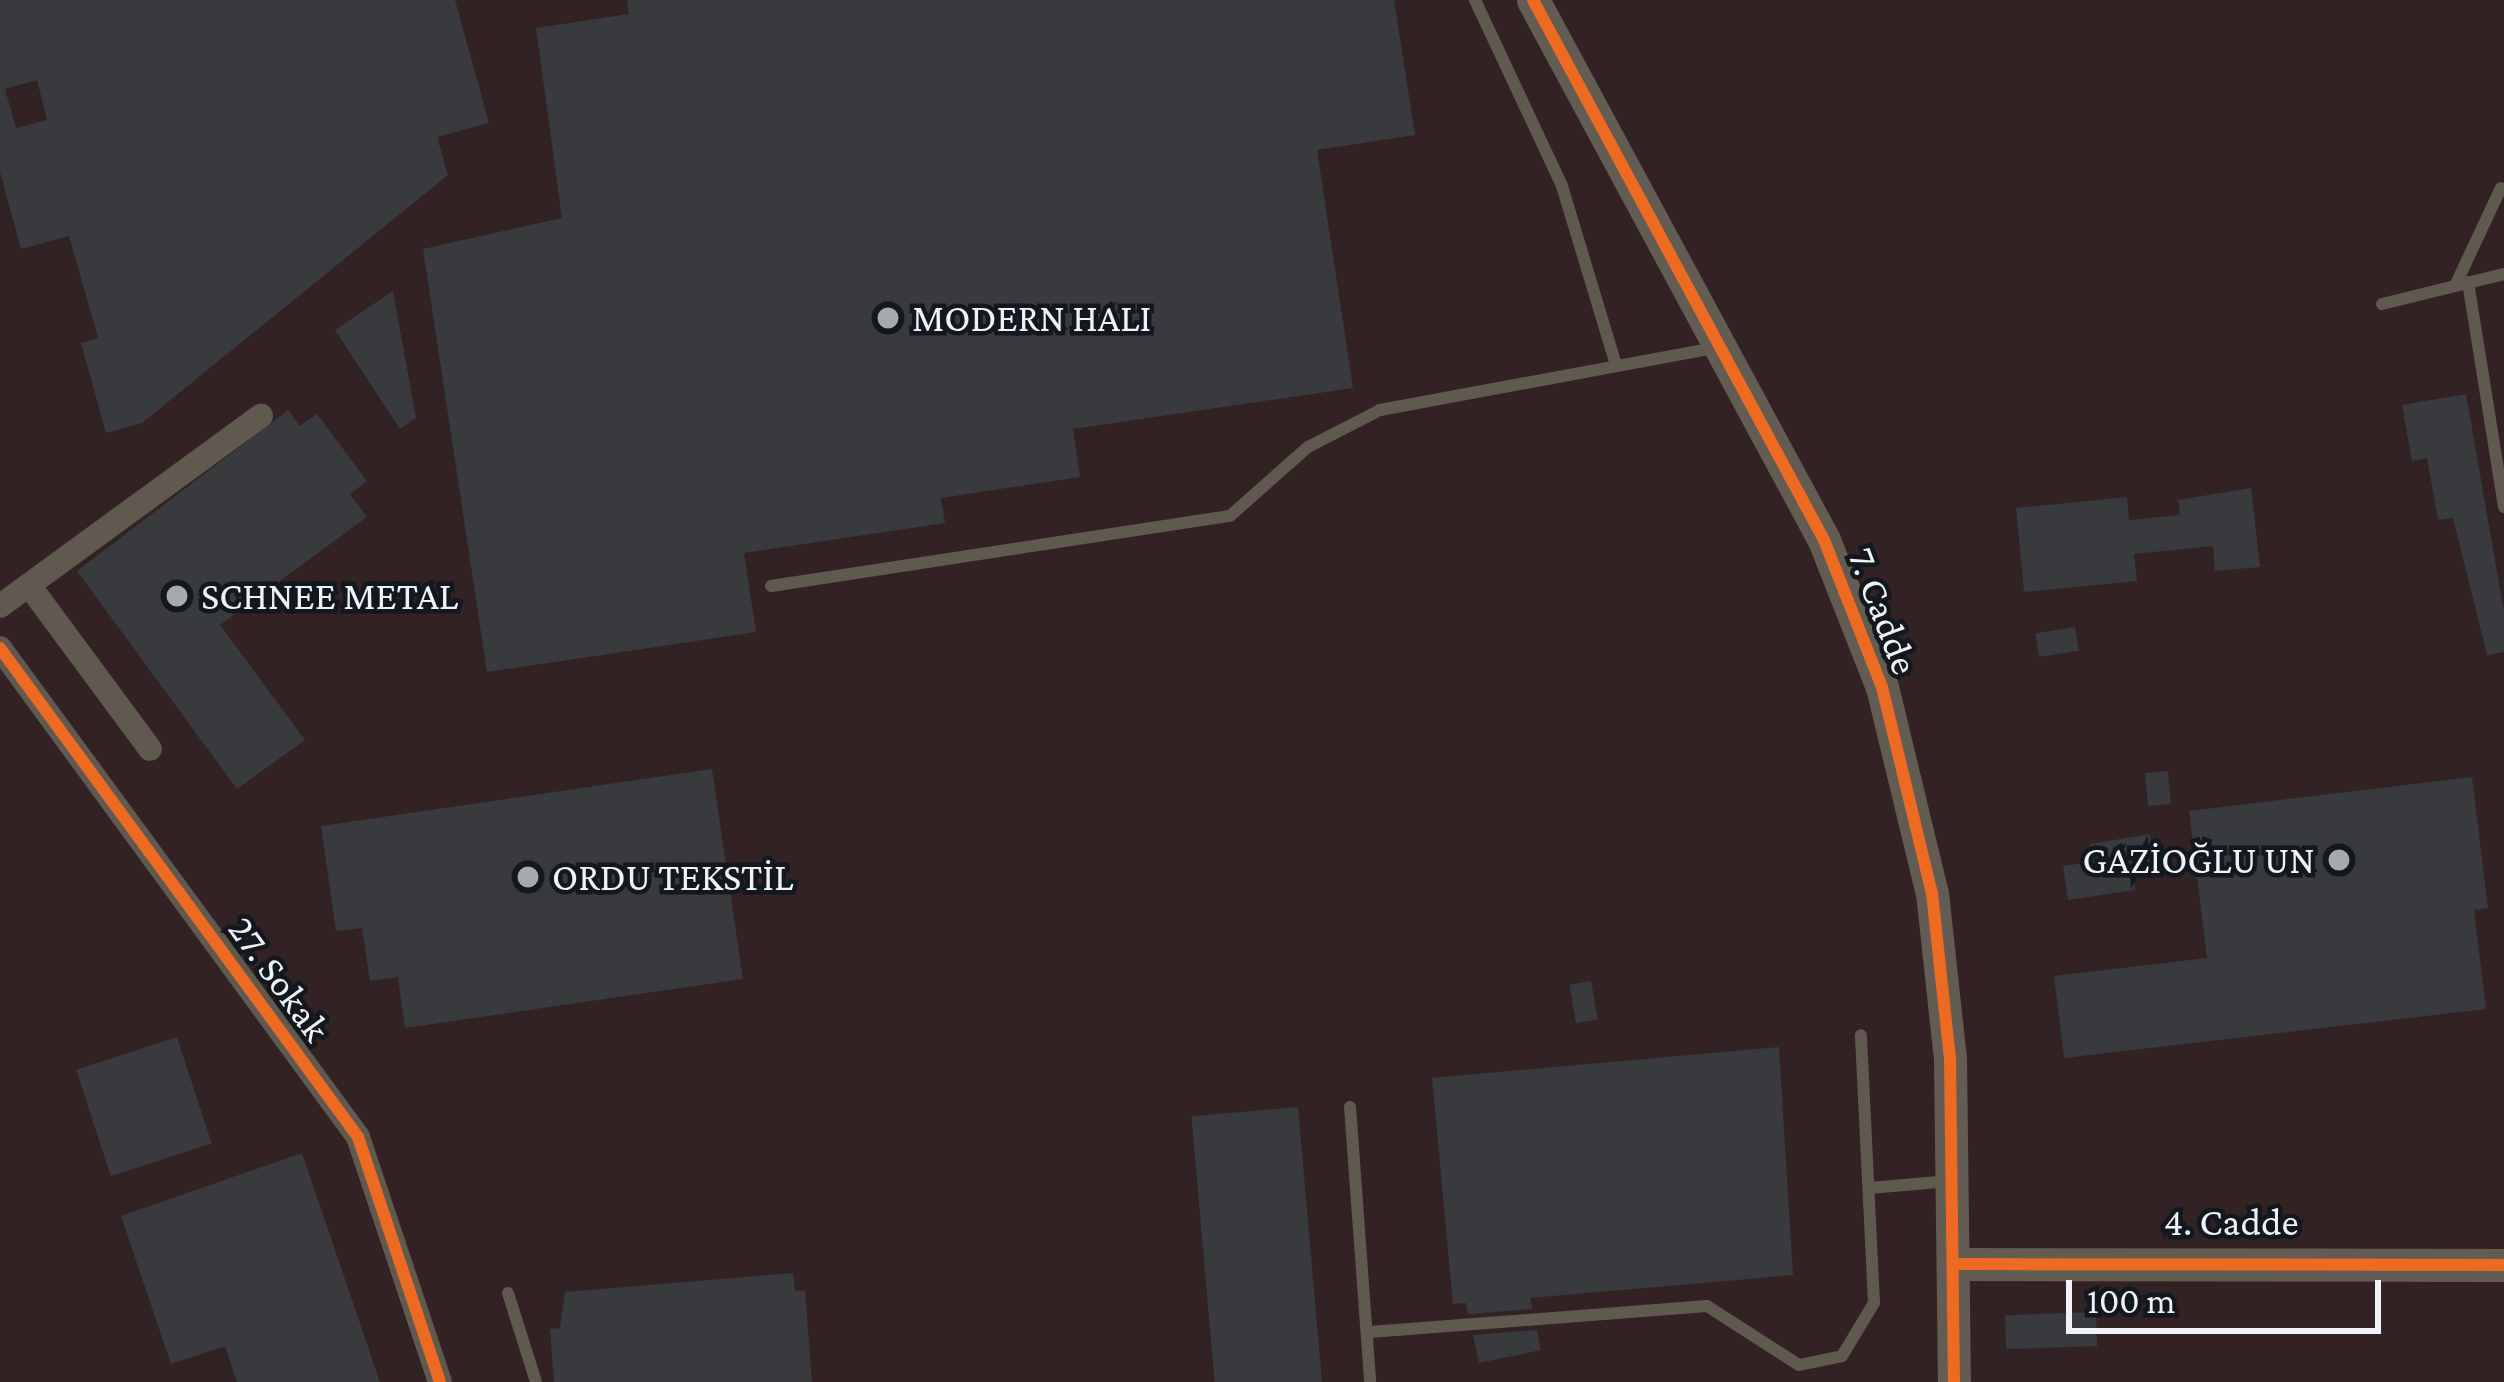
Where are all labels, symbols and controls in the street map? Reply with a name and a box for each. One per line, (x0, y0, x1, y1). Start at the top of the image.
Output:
place label: MODERN HALI (912, 295, 1151, 341)
marker: MODERN HALI (875, 305, 901, 331)
street label: 7. Cadde (1838, 541, 1928, 681)
place label: SCHNEE METAL (201, 573, 458, 619)
marker: SCHNEE METAL (164, 583, 190, 609)
place label: GAZİOĞLU UN (2083, 837, 2315, 883)
marker: GAZİOĞLU UN (2326, 847, 2352, 873)
place label: ORDU TEKSTİL (552, 854, 793, 900)
marker: ORDU TEKSTİL (515, 864, 541, 890)
street label: 27. Sokak (218, 907, 340, 1051)
street label: 4. Cadde (2163, 1199, 2299, 1245)
scale bar (2072, 1256, 2387, 1330)
text: 100 m (2087, 1281, 2175, 1321)

